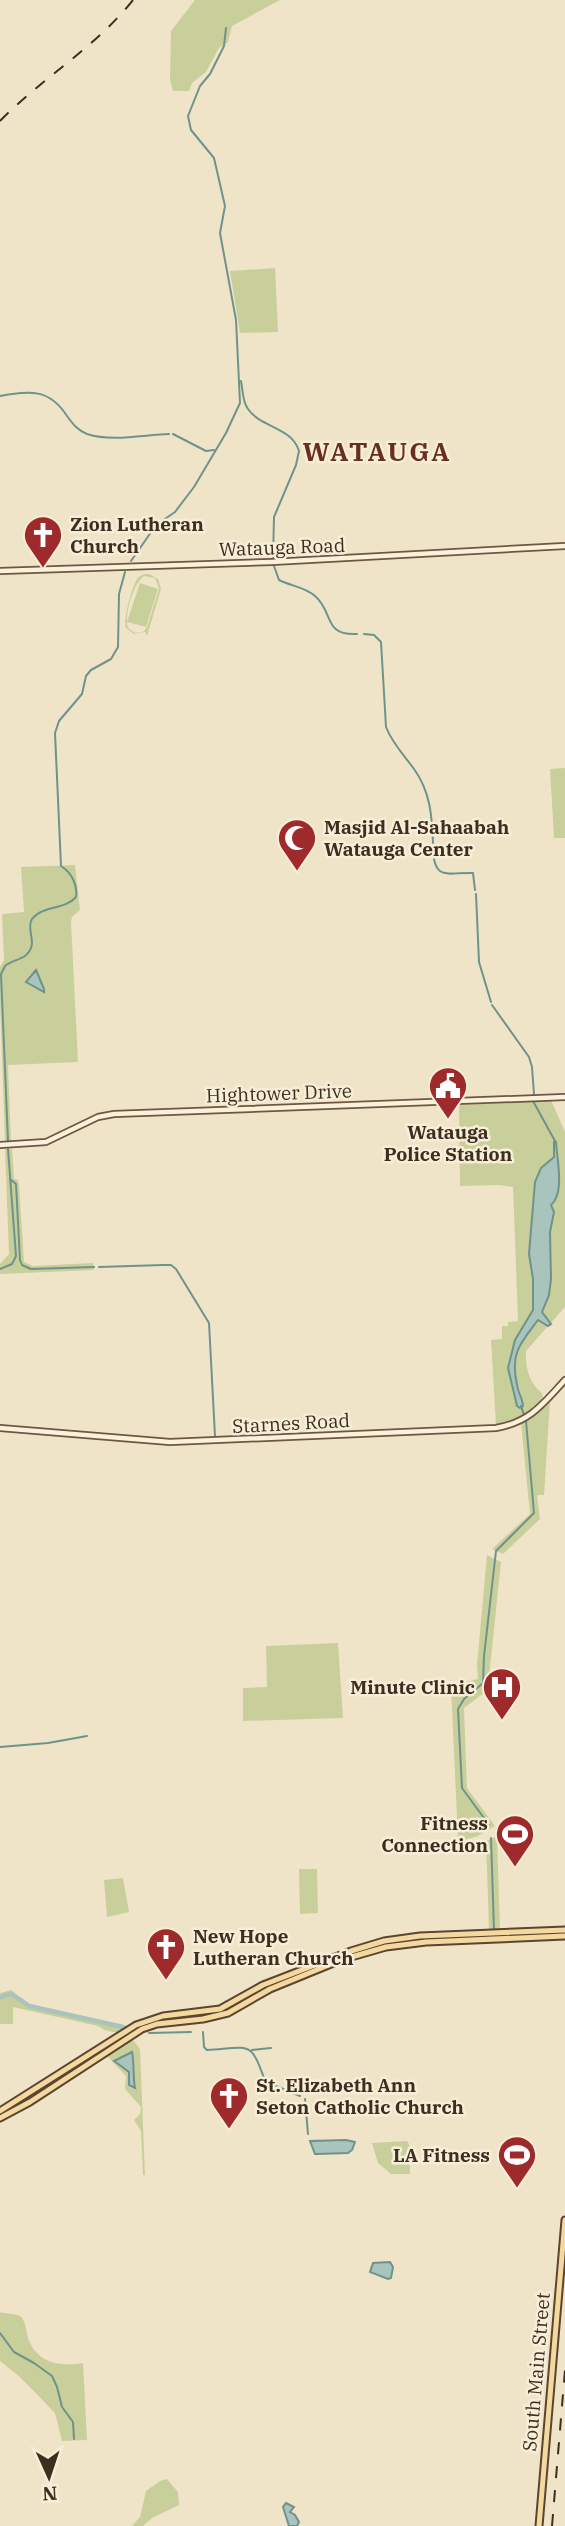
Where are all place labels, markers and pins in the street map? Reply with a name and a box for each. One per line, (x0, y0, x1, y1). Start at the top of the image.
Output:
place label: Zion Lutheran Church (70, 512, 204, 558)
church icon: Zion Lutheran Church (22, 514, 64, 569)
place label: Masjid Al-Sahaabah Watauga Center (324, 815, 509, 861)
mosque icon: Masjid Al-Sahaabah Watauga Center (276, 817, 318, 872)
public building icon: Watauga Police Station (427, 1065, 469, 1120)
place label: Watauga Police Station (384, 1120, 513, 1166)
hospital icon: Minute Clinic (481, 1666, 523, 1721)
place label: Minute Clinic (350, 1675, 475, 1699)
place label: Fitness Connection (381, 1811, 488, 1857)
sports icon: Fitness Connection (494, 1813, 536, 1868)
place label: New Hope Lutheran Church (193, 1924, 354, 1970)
church icon: New Hope Lutheran Church (145, 1926, 187, 1981)
place label: St. Elizabeth Ann Seton Catholic Church (256, 2073, 464, 2119)
church icon: St. Elizabeth Ann Seton Catholic Church (208, 2075, 250, 2130)
sports icon: LA Fitness (496, 2134, 538, 2189)
place label: LA Fitness (393, 2143, 490, 2167)

